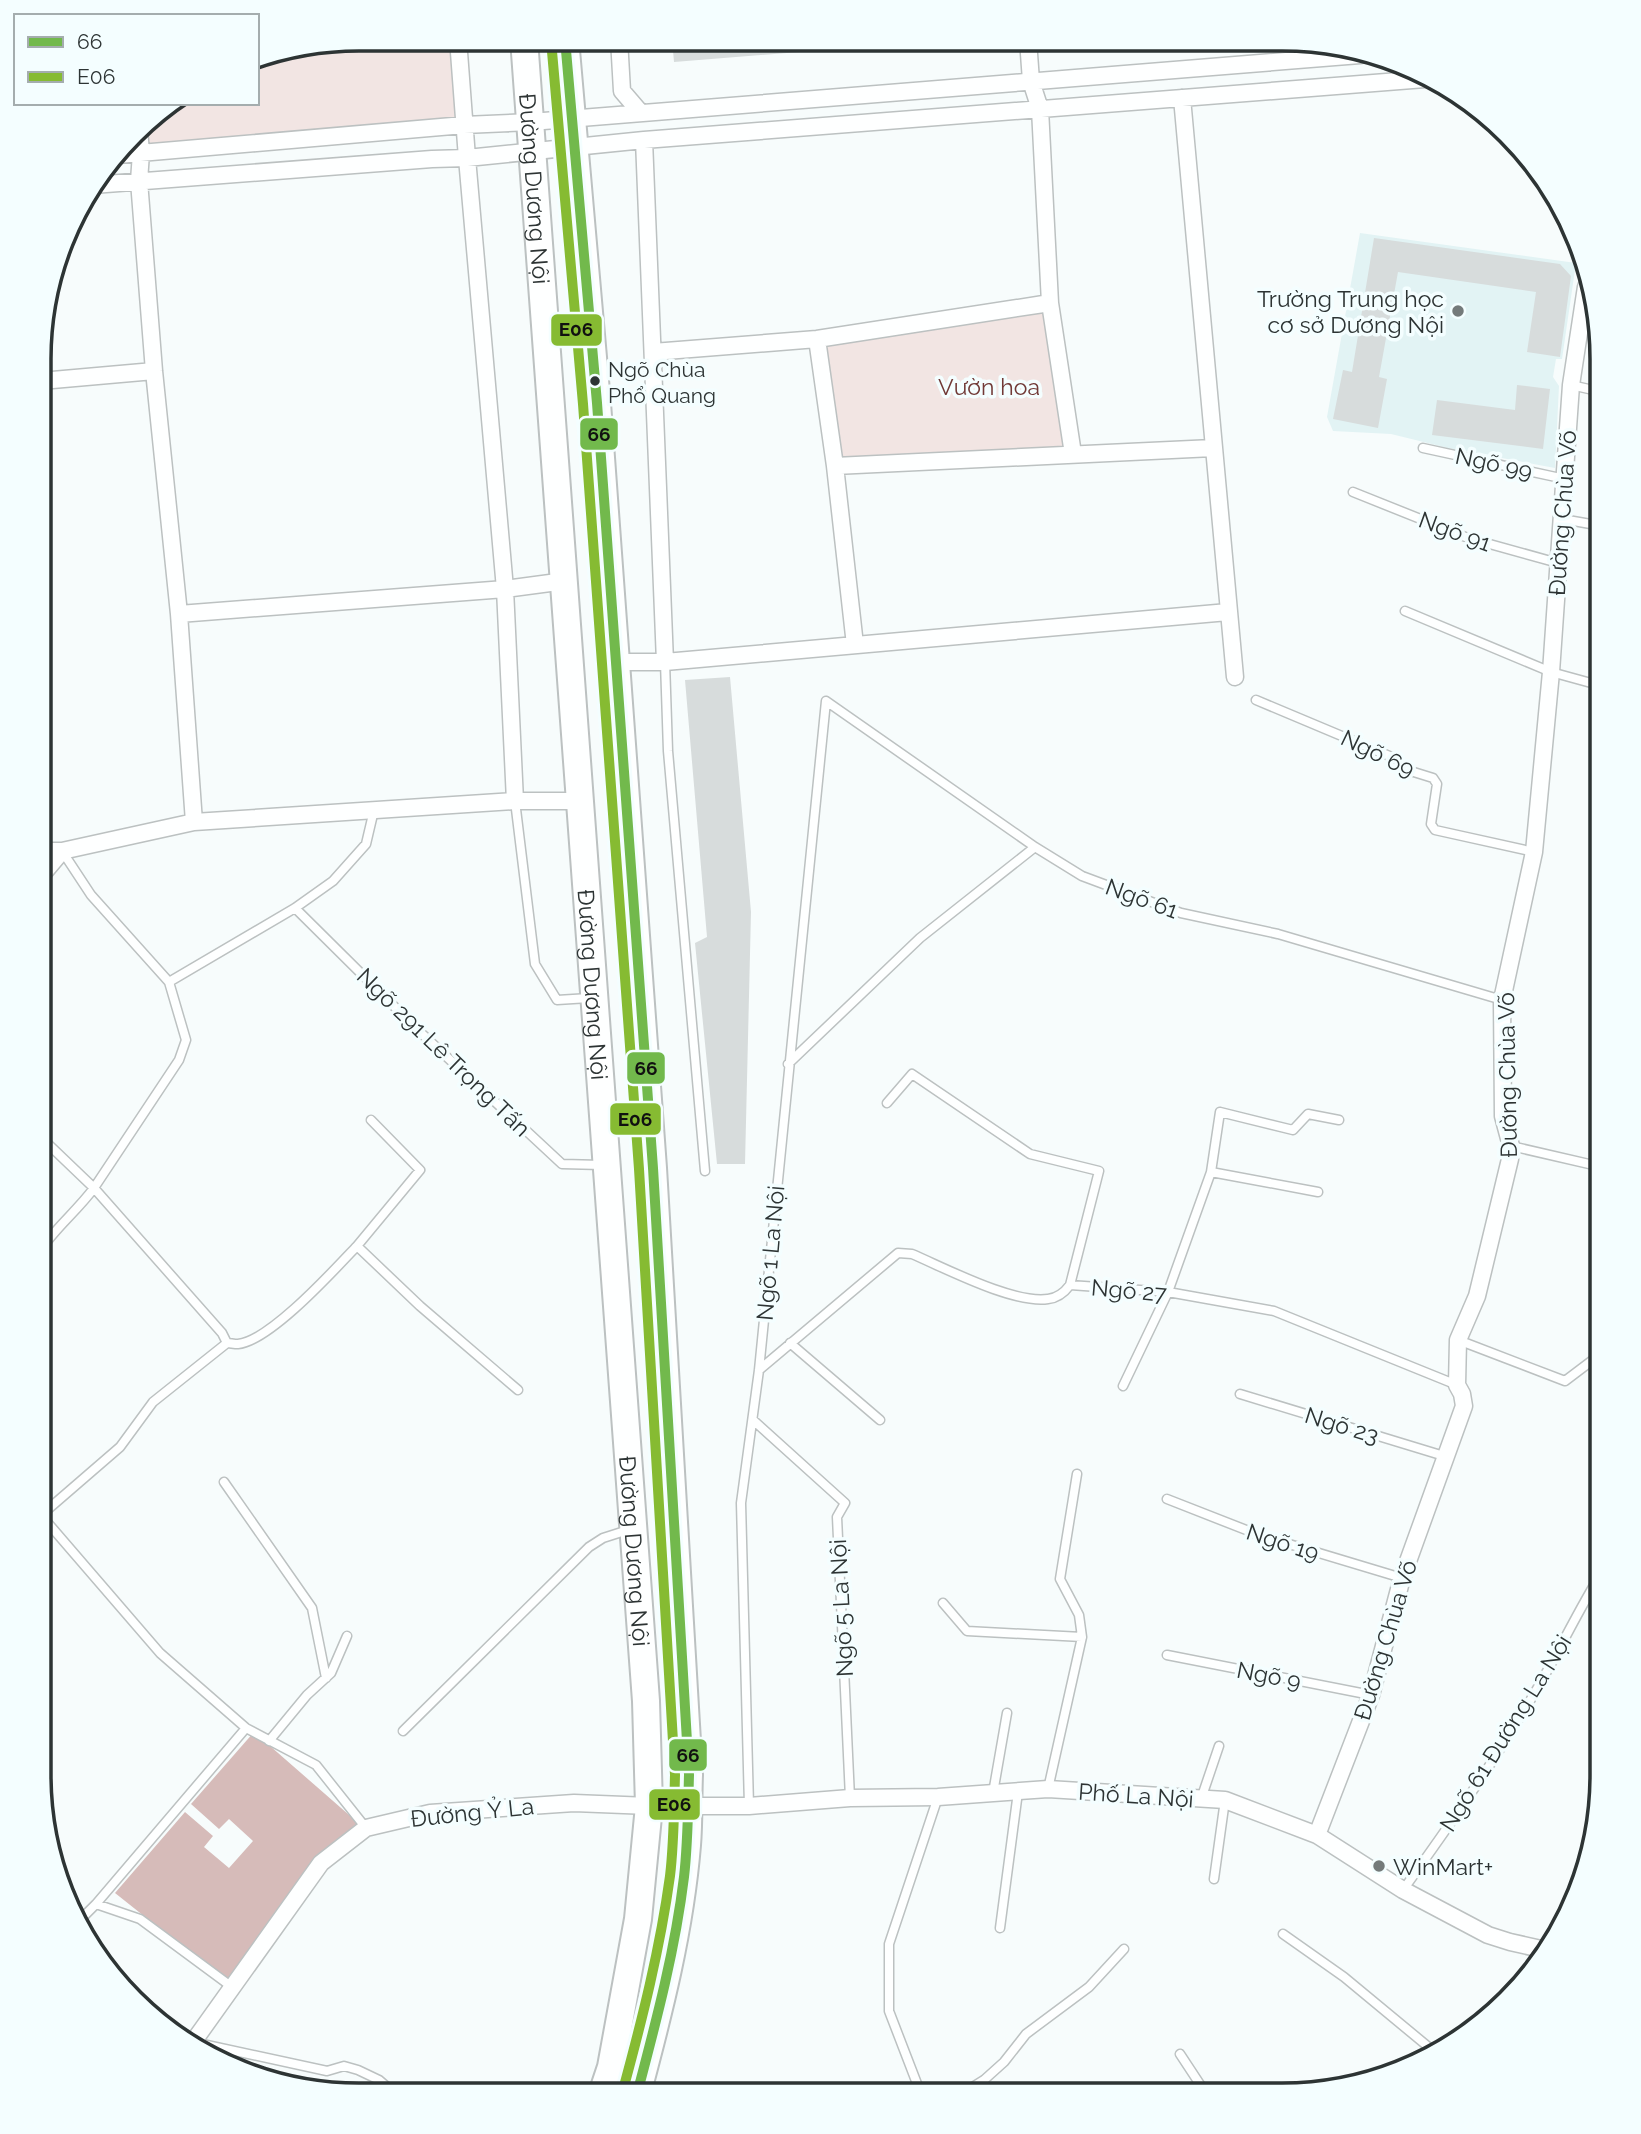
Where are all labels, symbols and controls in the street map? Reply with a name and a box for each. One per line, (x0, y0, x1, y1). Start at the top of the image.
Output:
legend (14, 14, 259, 105)
text: 66 (77, 29, 102, 54)
text: E06 (77, 64, 115, 89)
street label: Đường Dương Nội (515, 92, 555, 285)
place label: Trường Trung học cơ sở Dương Nội (1257, 285, 1444, 338)
marker: Trường Trung học cơ sở Dương Nội (1450, 303, 1466, 319)
line badge: E06 (550, 313, 603, 347)
text: E06 (559, 318, 593, 340)
place label: Ngõ Chùa Phổ Quang (608, 357, 716, 408)
park label: Vườn hoa (938, 373, 1040, 400)
marker: Ngõ Chùa Phổ Quang (588, 374, 602, 388)
line badge: 66 (579, 417, 619, 451)
text: 66 (587, 423, 611, 445)
street label: Đường Chùa Võ (1543, 429, 1581, 597)
street label: Ngõ 99 (1453, 442, 1535, 484)
street label: Ngõ 91 (1415, 506, 1495, 557)
street label: Ngõ 69 (1337, 724, 1419, 782)
street label: Ngõ 61 (1102, 872, 1182, 924)
street label: Đường Dương Nội (573, 888, 614, 1081)
street label: Ngõ 291 Lê Trọng Tấn (352, 962, 536, 1142)
street label: Đường Chùa Võ (1492, 992, 1522, 1158)
line badge: 66 (626, 1051, 666, 1085)
text: 66 (634, 1057, 658, 1079)
line badge: E06 (609, 1102, 662, 1136)
text: E06 (618, 1108, 652, 1130)
street label: Ngõ 1 La Nội (751, 1184, 789, 1322)
street label: Ngõ 27 (1090, 1273, 1169, 1307)
street label: Ngõ 23 (1302, 1401, 1382, 1449)
street label: Đường Dương Nội (615, 1455, 655, 1647)
street label: Ngõ 19 (1243, 1518, 1323, 1566)
street label: Ngõ 5 La Nội (824, 1538, 858, 1678)
street label: Đường Chùa Võ (1348, 1557, 1422, 1723)
street label: Ngõ 61 Đường La Nội (1434, 1630, 1576, 1836)
street label: Ngõ 9 (1235, 1656, 1303, 1694)
line badge: 66 (668, 1738, 708, 1772)
text: 66 (676, 1744, 700, 1766)
street label: Phố La Nội (1077, 1778, 1195, 1812)
line badge: E06 (648, 1788, 701, 1821)
street label: Đường Ỷ La (409, 1792, 535, 1832)
text: E06 (657, 1793, 691, 1815)
place label: WinMart+ (1393, 1853, 1493, 1880)
marker: WinMart+ (1371, 1858, 1387, 1874)

